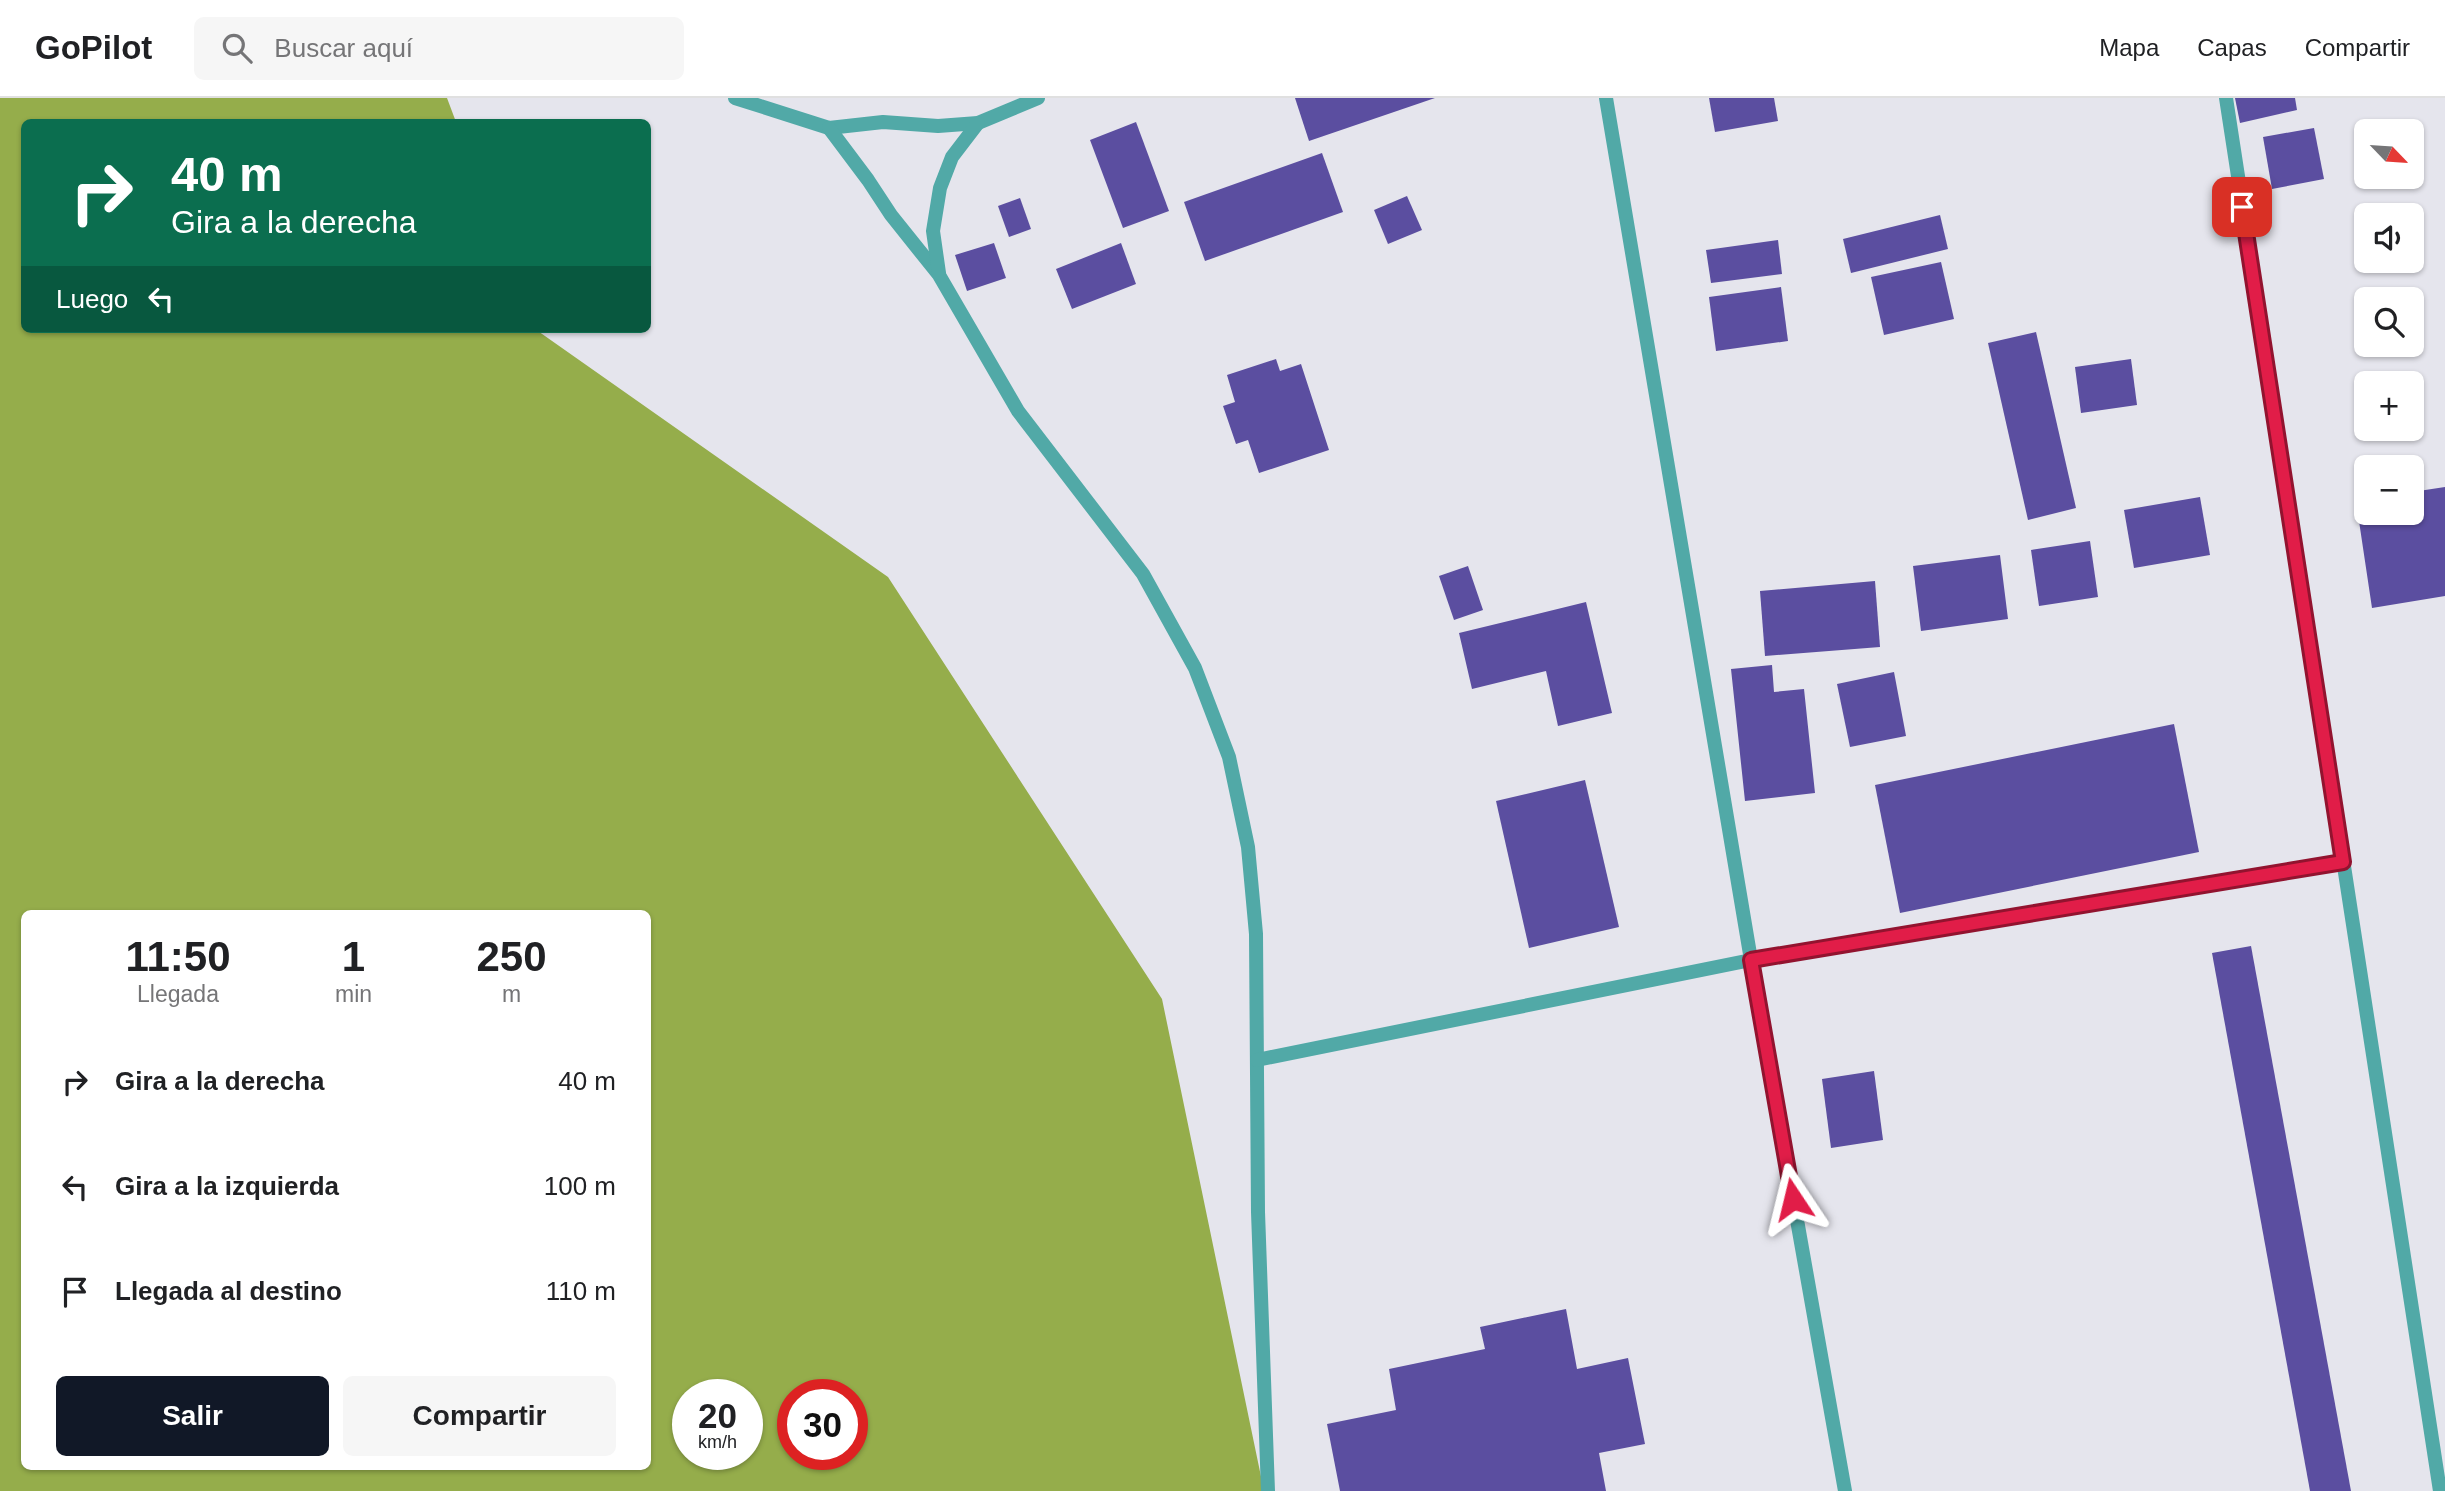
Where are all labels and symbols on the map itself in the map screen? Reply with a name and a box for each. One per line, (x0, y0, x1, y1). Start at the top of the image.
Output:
north arrow (2354, 119, 2424, 189)
pin (2212, 177, 2272, 237)
position arrow (1756, 1162, 1830, 1236)
speed limit sign: 30 (777, 1379, 868, 1470)

